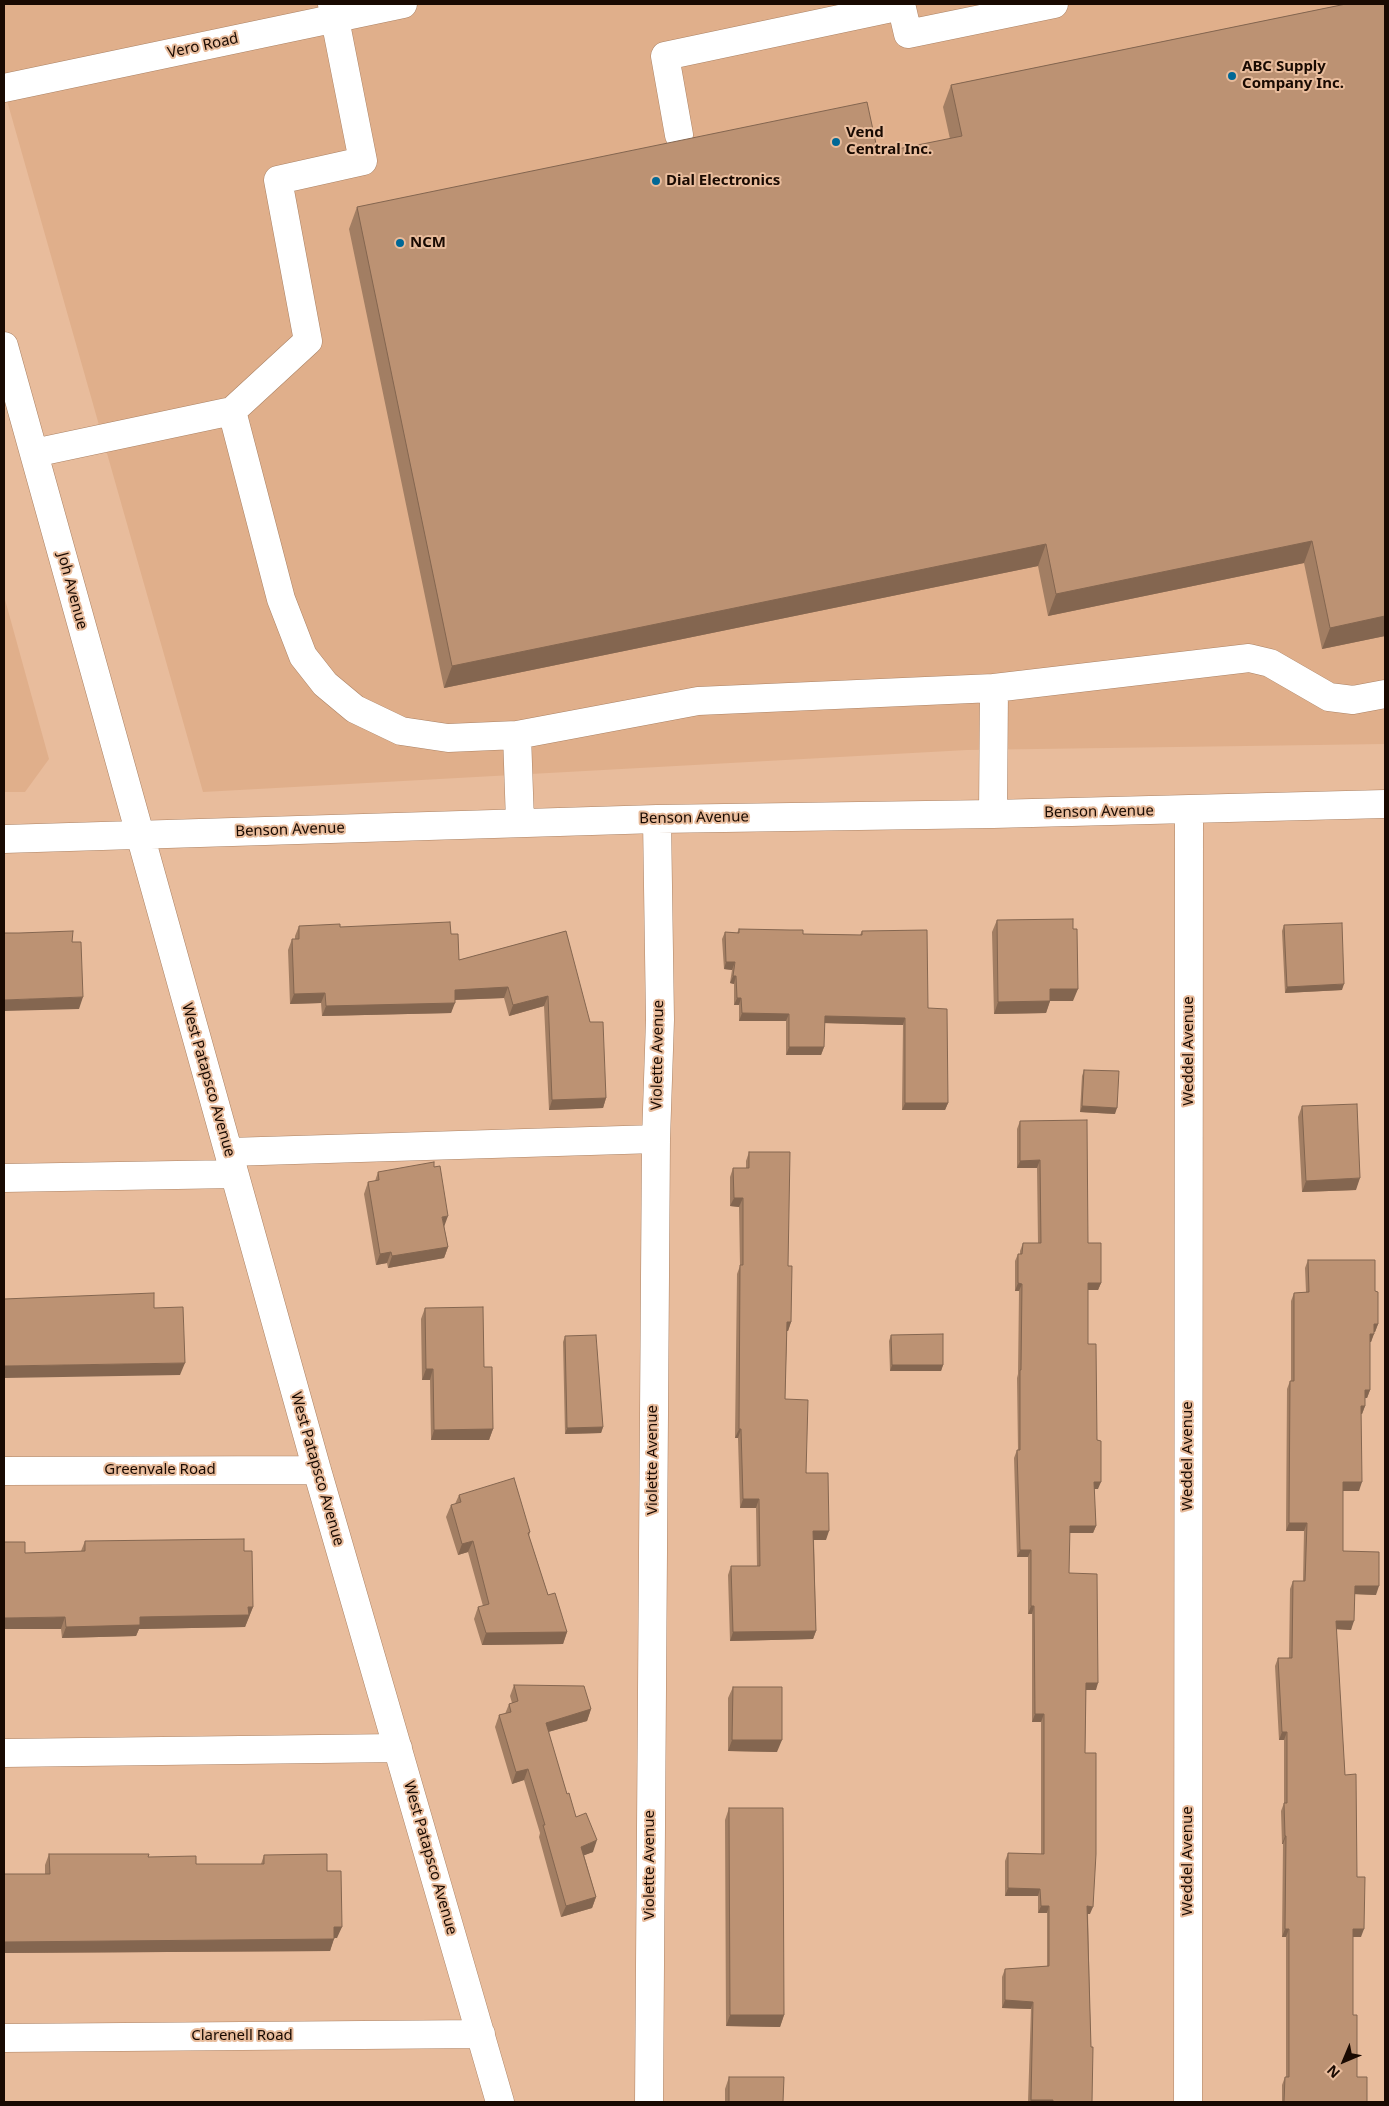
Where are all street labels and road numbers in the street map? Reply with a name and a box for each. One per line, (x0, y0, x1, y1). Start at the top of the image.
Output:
street label: Vero Road (166, 30, 240, 62)
street label: Joh Avenue (53, 551, 91, 631)
street label: Benson Avenue (1044, 802, 1154, 822)
street label: Benson Avenue (639, 808, 749, 828)
street label: Benson Avenue (235, 819, 345, 841)
street label: Weddel Avenue (1180, 996, 1198, 1106)
street label: Violette Avenue (648, 1000, 668, 1110)
street label: West Patapsco Avenue (177, 1001, 239, 1159)
street label: West Patapsco Avenue (286, 1390, 348, 1548)
street label: Weddel Avenue (1179, 1401, 1197, 1511)
street label: Violette Avenue (644, 1405, 662, 1515)
street label: Greenvale Road (104, 1461, 216, 1479)
street label: West Patapsco Avenue (399, 1779, 461, 1937)
street label: Weddel Avenue (1179, 1806, 1197, 1916)
street label: Violette Avenue (641, 1810, 659, 1920)
street label: Clarenell Road (191, 2027, 293, 2045)

